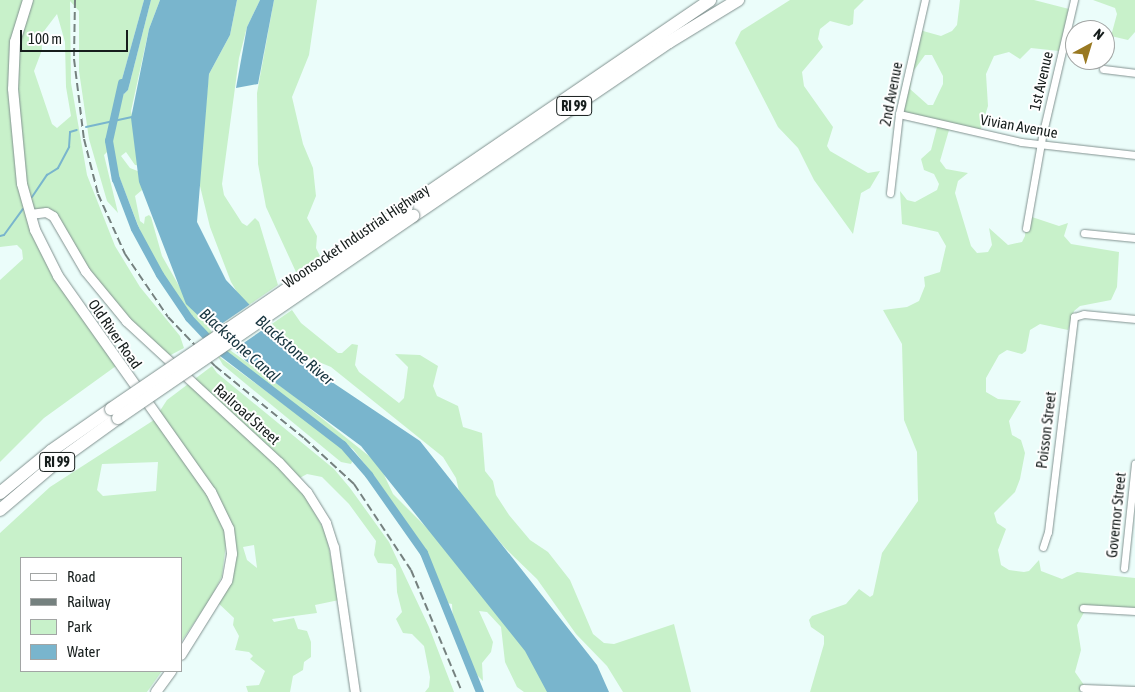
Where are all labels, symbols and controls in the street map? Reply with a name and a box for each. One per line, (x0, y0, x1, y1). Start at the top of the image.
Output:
scale bar (22, 20, 130, 52)
north arrow (1065, 20, 1115, 70)
text: N (1091, 25, 1107, 43)
text: 100 m (28, 30, 62, 47)
street label: 1st Avenue (1025, 50, 1057, 112)
street label: 2nd Avenue (876, 60, 906, 128)
road number: RI 99 (555, 94, 593, 118)
street label: Vivian Avenue (979, 110, 1059, 142)
street label: Woonsocket Industrial Highway (279, 180, 433, 292)
street label: Old River Road (84, 296, 146, 372)
water label: Blackstone Canal (196, 304, 284, 386)
water label: Blackstone River (252, 311, 338, 389)
street label: Railroad Street (210, 380, 284, 448)
street label: Poisson Street (1032, 390, 1060, 470)
road number: RI 99 (38, 451, 76, 474)
street label: Governor Street (1103, 471, 1129, 559)
legend (20, 557, 182, 672)
text: Road (67, 568, 96, 585)
text: Railway (67, 593, 111, 610)
text: Park (67, 618, 92, 635)
text: Water (67, 643, 100, 660)

